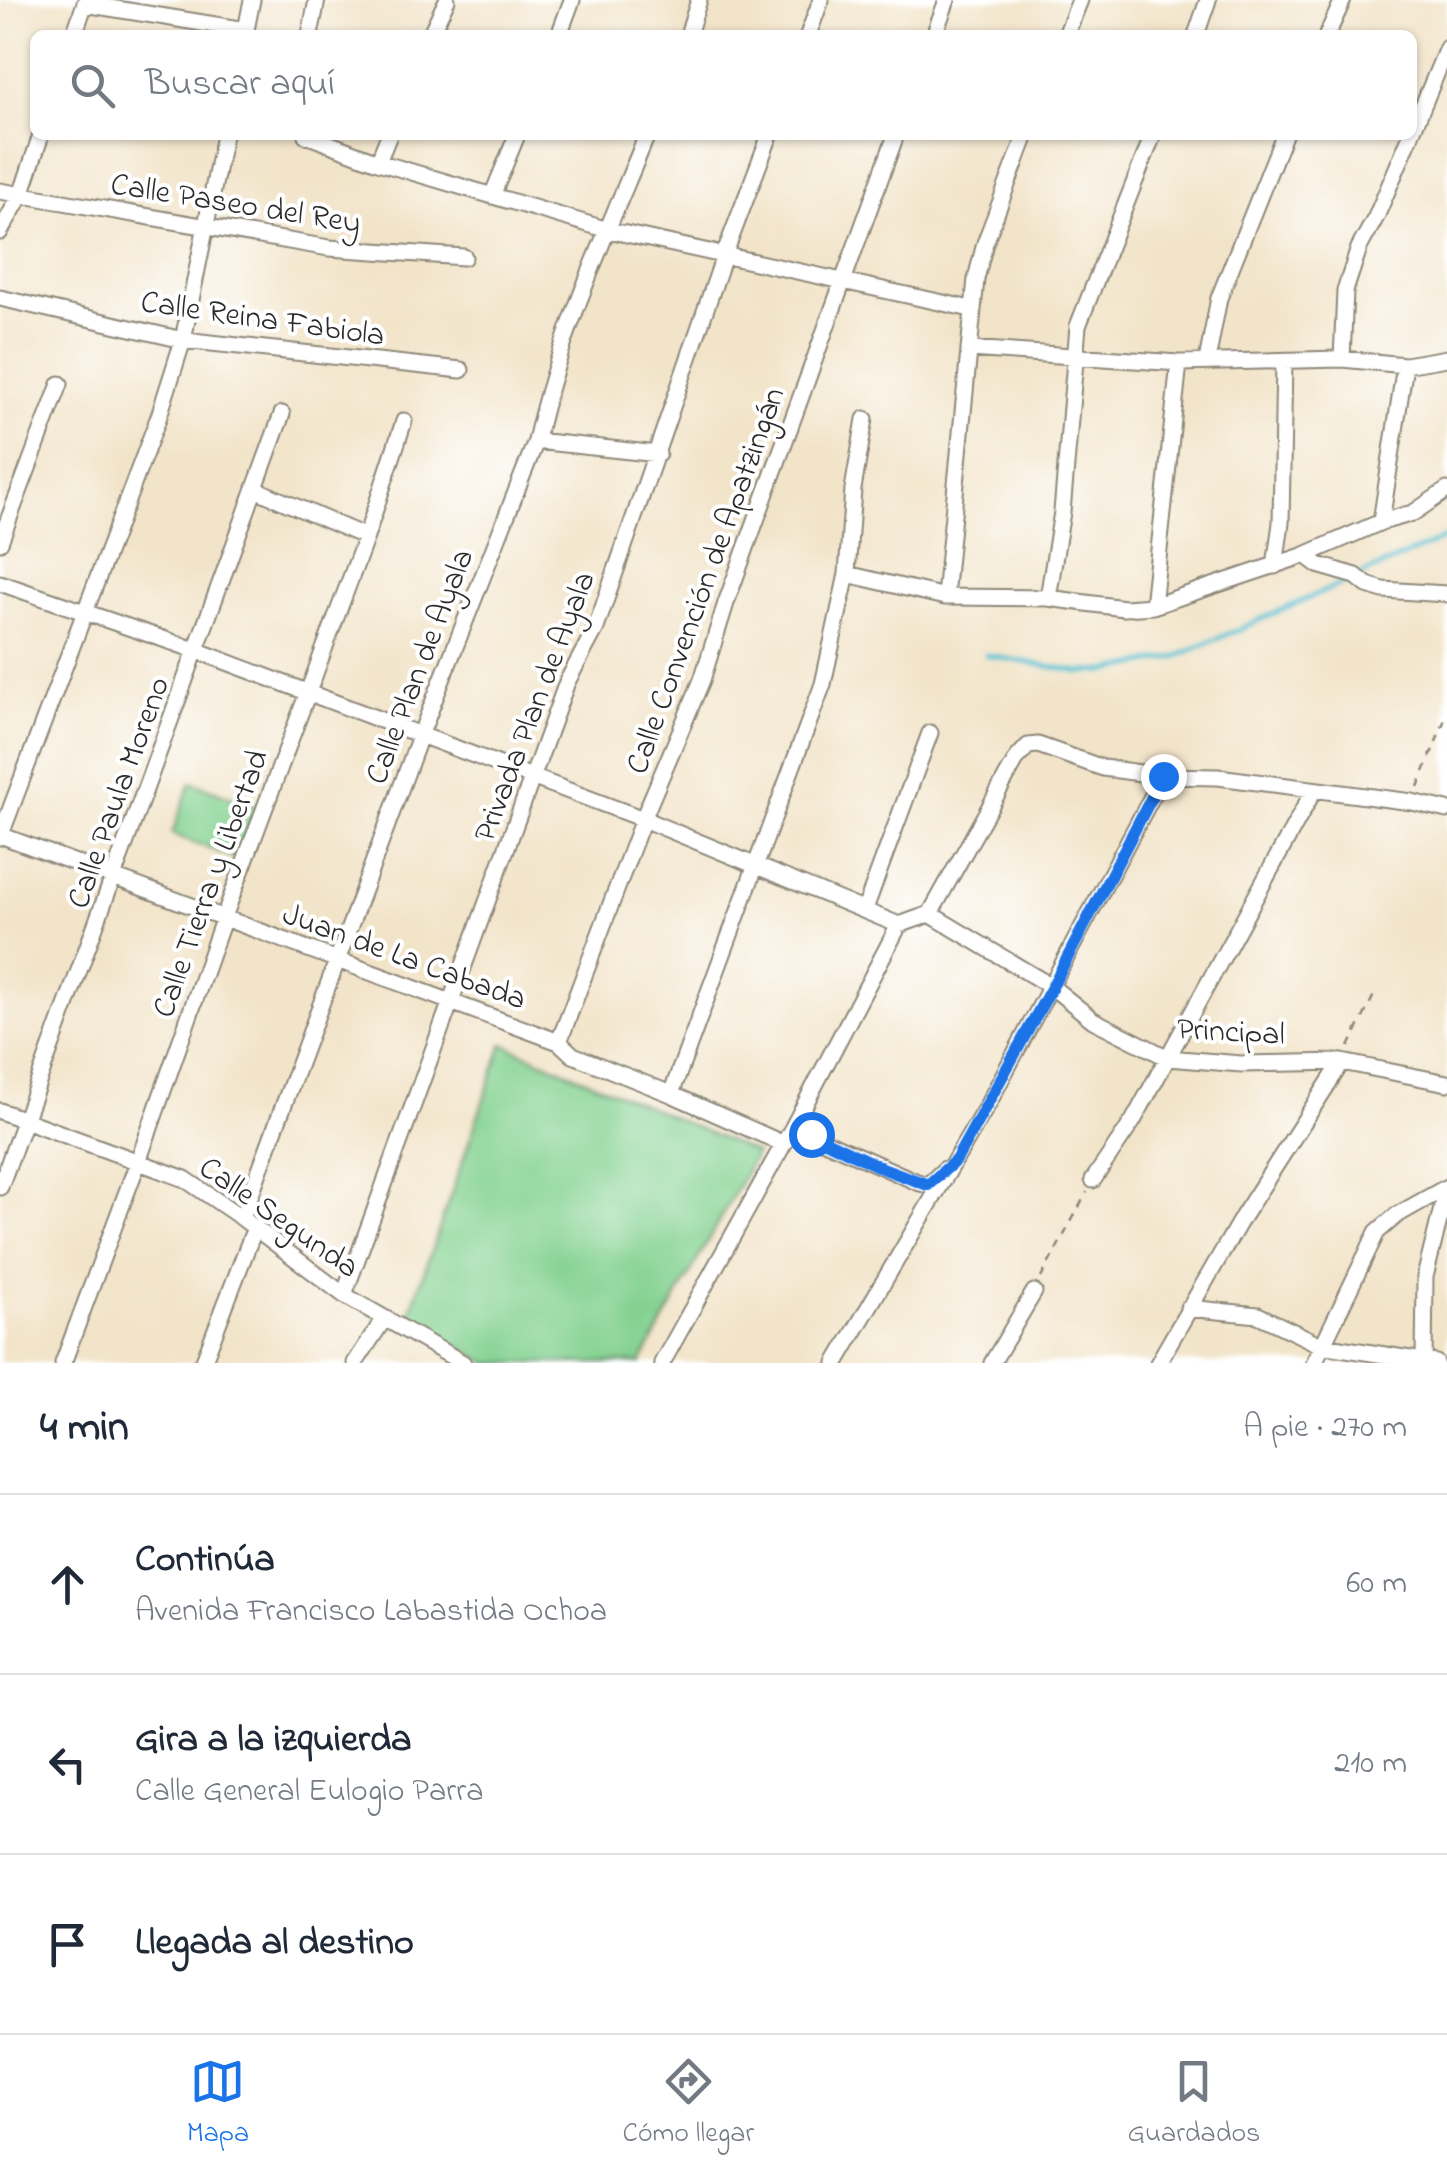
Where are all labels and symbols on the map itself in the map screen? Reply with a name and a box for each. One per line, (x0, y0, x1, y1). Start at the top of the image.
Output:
street label: Calle Paseo del Rey (107, 162, 364, 248)
street label: Calle Reina Fabiola (138, 280, 387, 361)
street label: Calle Convención de Apatzingán (615, 381, 799, 781)
street label: Calle Plan de Ayala (355, 543, 488, 792)
street label: Privada Plan de Ayala (463, 565, 609, 849)
street label: Calle Paula Moreno (57, 671, 184, 916)
street label: Calle Tierra y Libertad (142, 744, 283, 1025)
route end (1141, 754, 1187, 800)
street label: Juan de La Cabada (275, 892, 532, 1024)
street label: Principal (1176, 1007, 1286, 1060)
route start (789, 1112, 835, 1158)
street label: Calle Segunda (188, 1146, 368, 1292)

